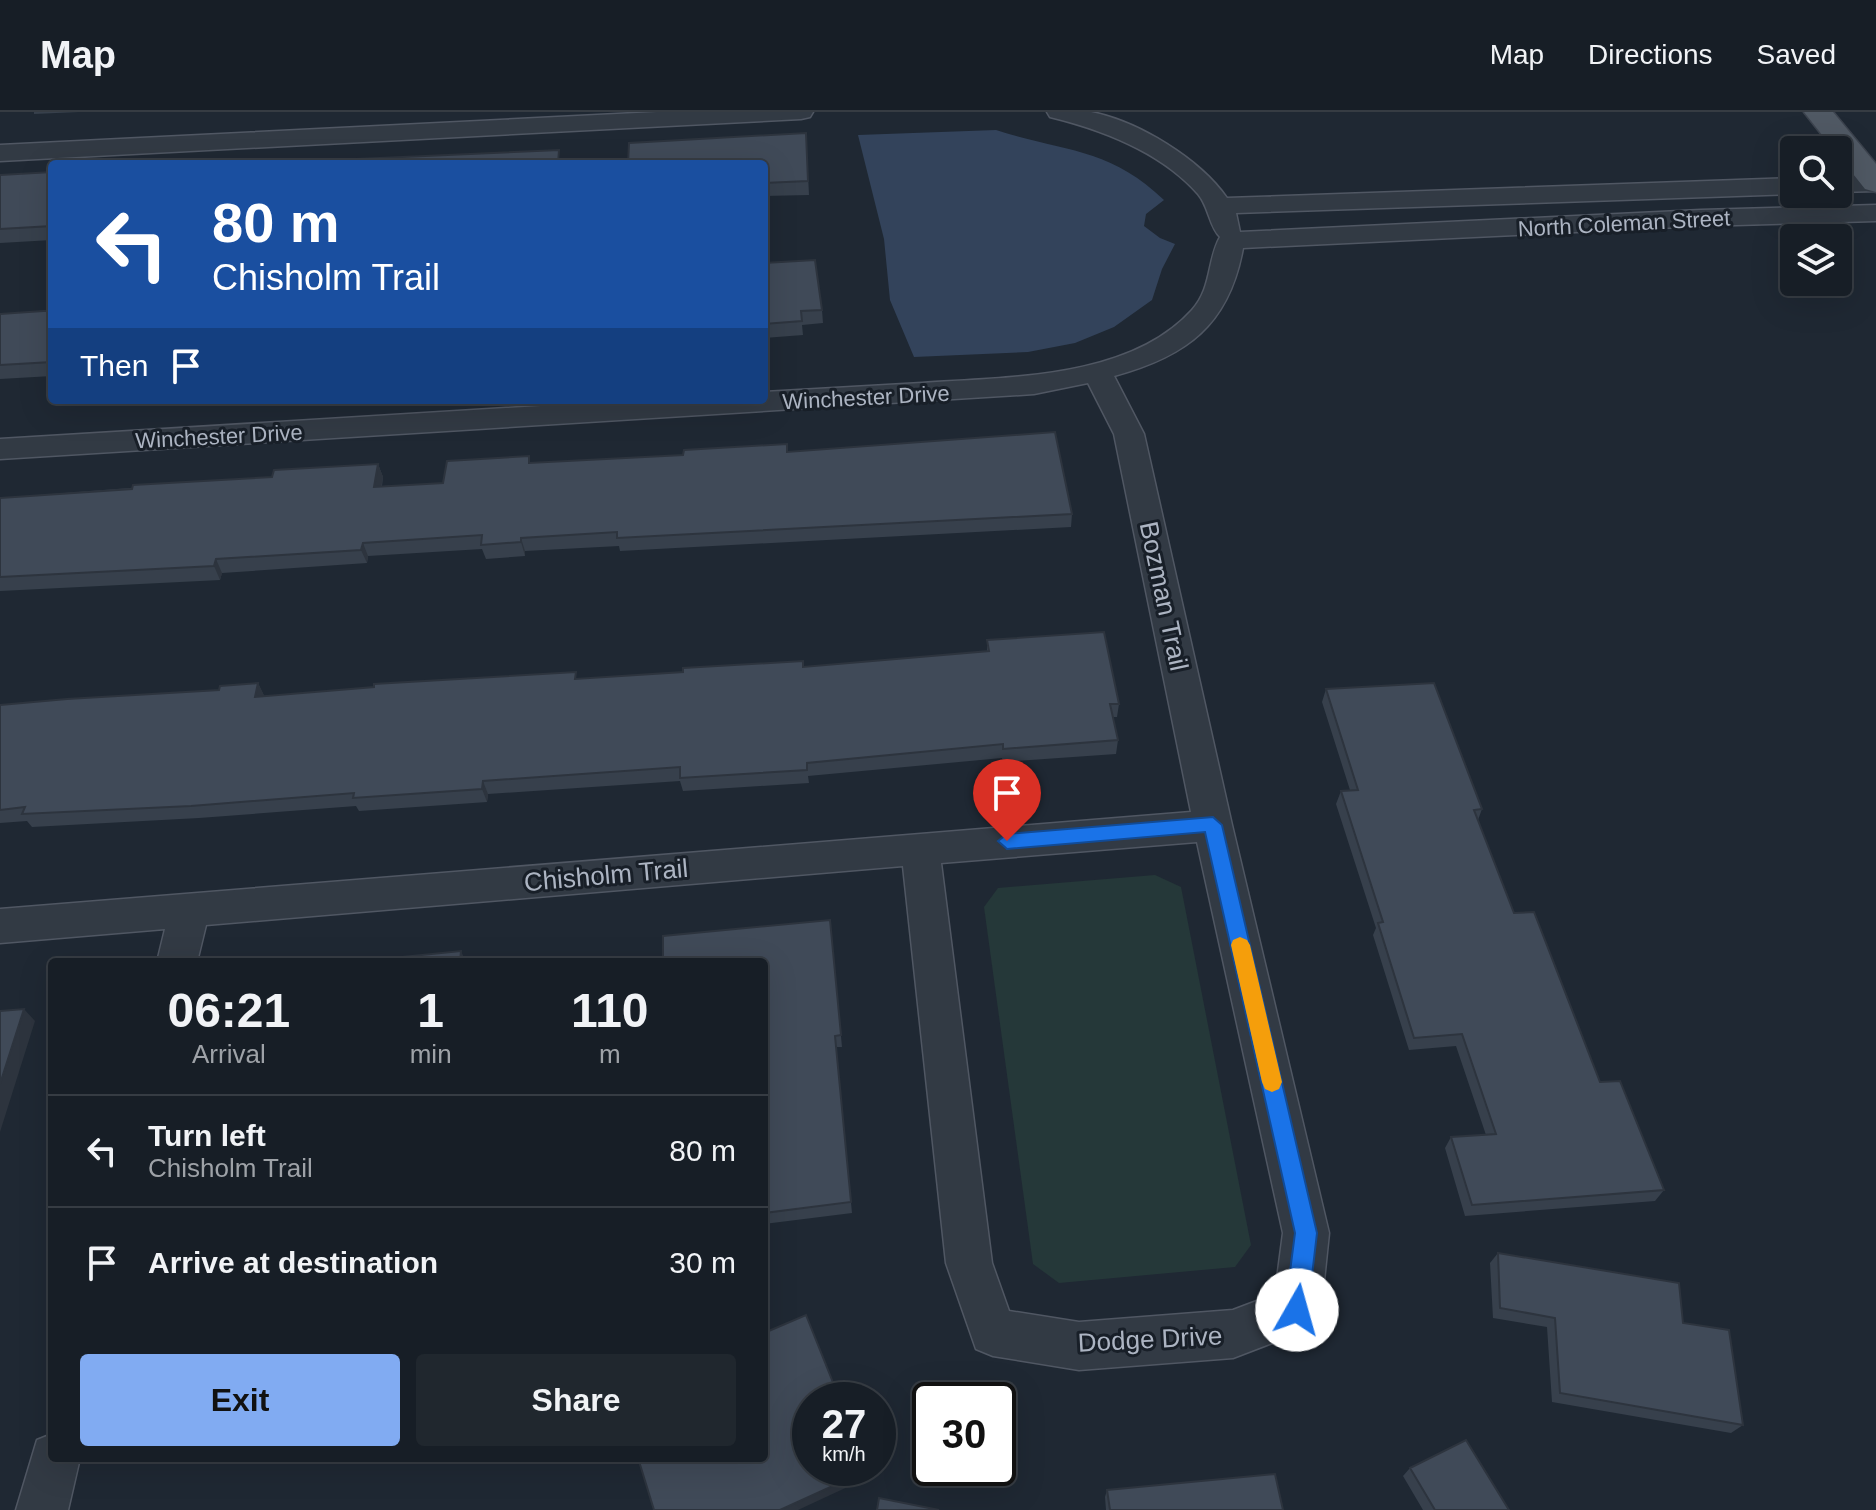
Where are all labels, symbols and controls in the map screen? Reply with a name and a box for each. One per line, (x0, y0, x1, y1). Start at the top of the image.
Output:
text: Map (40, 34, 116, 76)
text: Map (1490, 39, 1544, 70)
text: Directions (1588, 39, 1713, 70)
text: Saved (1757, 39, 1836, 70)
map controls (1780, 136, 1852, 296)
button: search (1780, 136, 1852, 208)
text: 80 m (212, 191, 340, 254)
icon: left (80, 192, 184, 296)
street label: North Coleman Street (1517, 205, 1731, 242)
button: layers (1780, 224, 1852, 296)
text: Chisholm Trail (212, 257, 440, 298)
icon: arrive (164, 344, 208, 388)
text: Then (80, 349, 148, 382)
street label: Winchester Drive (782, 381, 950, 414)
street label: Winchester Drive (135, 420, 303, 453)
street label: Bozman Trail (1134, 519, 1194, 673)
pin (973, 759, 1041, 841)
icon: arrive (985, 771, 1029, 815)
street label: Chisholm Trail (523, 853, 689, 897)
text: 06:21 (167, 984, 290, 1037)
text: 1 (417, 984, 444, 1037)
text: 110 (571, 984, 649, 1037)
text: Arrival (192, 1039, 266, 1069)
text: min (410, 1039, 452, 1069)
text: m (599, 1039, 621, 1069)
text: Turn left (148, 1119, 266, 1152)
icon: left (80, 1129, 124, 1173)
text: 80 m (669, 1134, 736, 1167)
text: Chisholm Trail (148, 1153, 313, 1183)
icon: arrive (80, 1241, 124, 1285)
text: Arrive at destination (148, 1246, 438, 1279)
text: 30 m (669, 1246, 736, 1279)
position arrow (1255, 1268, 1339, 1352)
street label: Dodge Drive (1077, 1320, 1223, 1358)
button: Exit (80, 1354, 400, 1446)
button: Share (416, 1354, 736, 1446)
speed limit sign: 30 (912, 1382, 1016, 1486)
text: 27 (822, 1402, 866, 1446)
text: km/h (822, 1443, 866, 1465)

